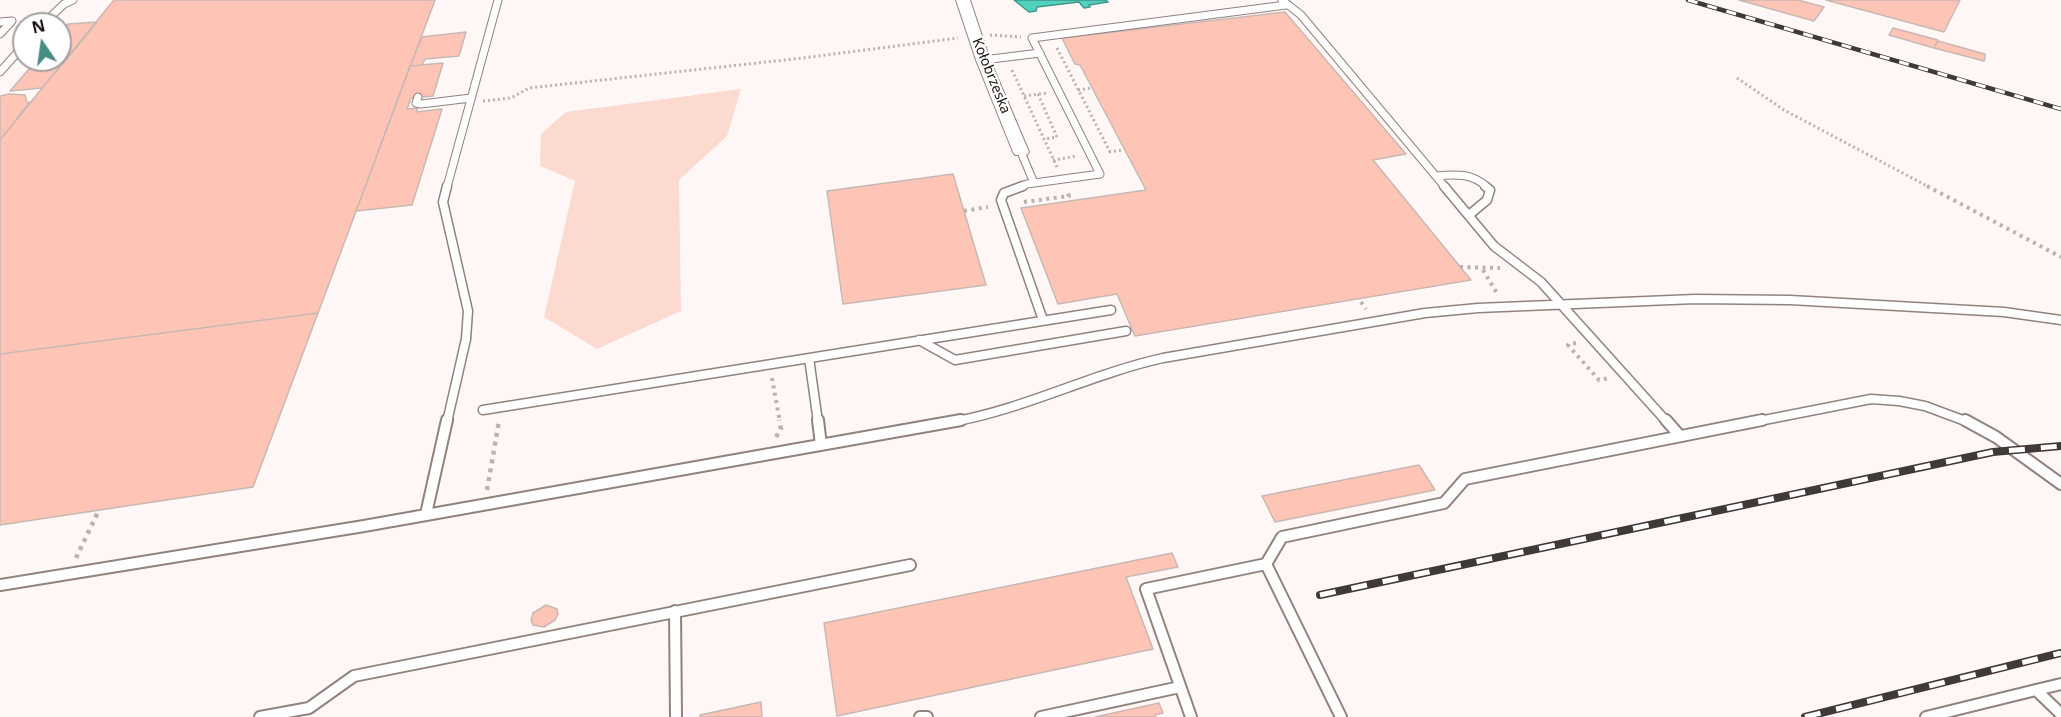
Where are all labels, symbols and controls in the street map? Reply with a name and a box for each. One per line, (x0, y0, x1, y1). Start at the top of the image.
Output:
north arrow (12, 12, 72, 72)
text: N (30, 14, 47, 39)
street label: Kołobrzeska (968, 36, 1014, 116)

